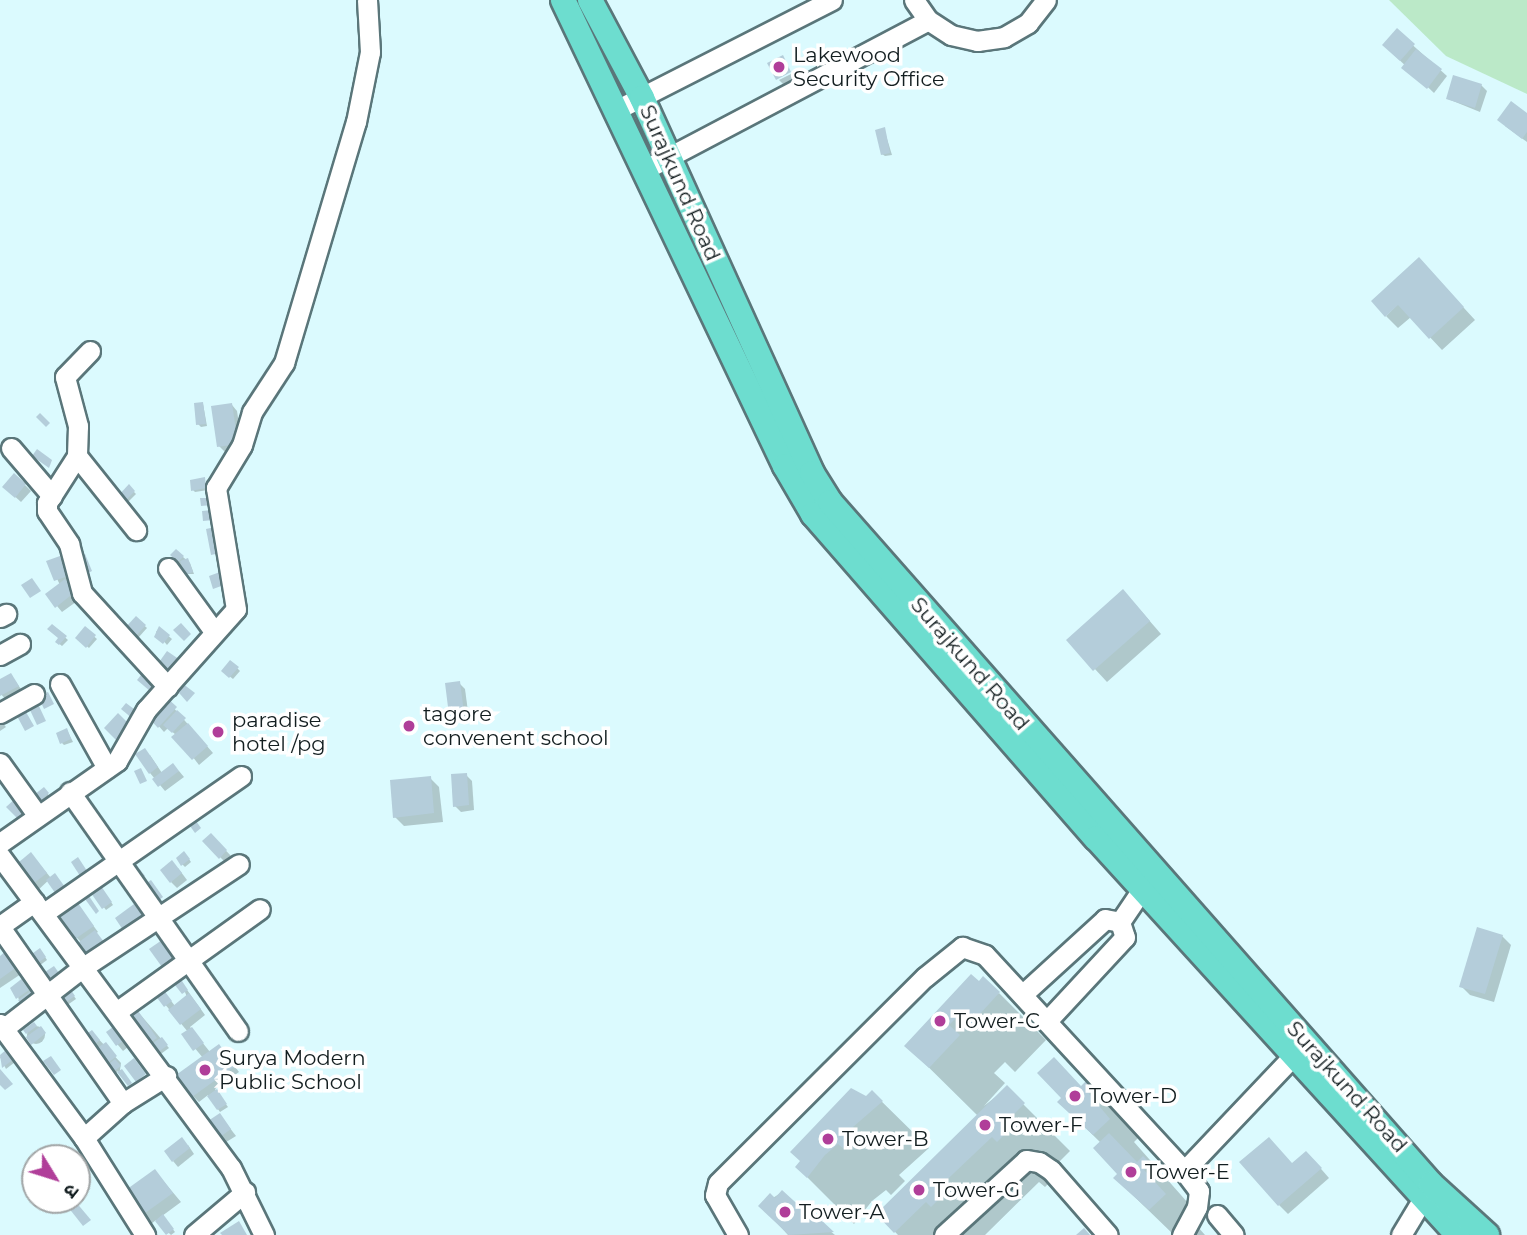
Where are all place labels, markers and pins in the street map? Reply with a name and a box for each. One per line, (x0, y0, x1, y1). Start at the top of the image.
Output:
place label: Lakewood Security Office (793, 42, 945, 92)
marker: Lakewood Security Office (771, 59, 787, 75)
place label: tagore convenent school (423, 701, 609, 751)
place label: paradise hotel /pg (232, 707, 326, 757)
marker: tagore convenent school (401, 718, 417, 734)
marker: paradise hotel /pg (210, 724, 226, 740)
place label: Tower-C (954, 1008, 1040, 1034)
marker: Tower-C (932, 1013, 948, 1029)
place label: Surya Modern Public School (219, 1045, 366, 1095)
marker: Surya Modern Public School (197, 1062, 213, 1078)
place label: Tower-D (1089, 1083, 1177, 1109)
marker: Tower-D (1067, 1088, 1083, 1104)
place label: Tower-F (999, 1112, 1083, 1138)
marker: Tower-F (977, 1117, 993, 1133)
place label: Tower-B (842, 1126, 929, 1152)
marker: Tower-B (820, 1131, 836, 1147)
place label: Tower-E (1145, 1159, 1230, 1185)
marker: Tower-E (1123, 1164, 1139, 1180)
place label: Tower-G (933, 1177, 1020, 1203)
marker: Tower-G (911, 1182, 927, 1198)
place label: Tower-A (799, 1199, 885, 1225)
marker: Tower-A (777, 1204, 793, 1220)

